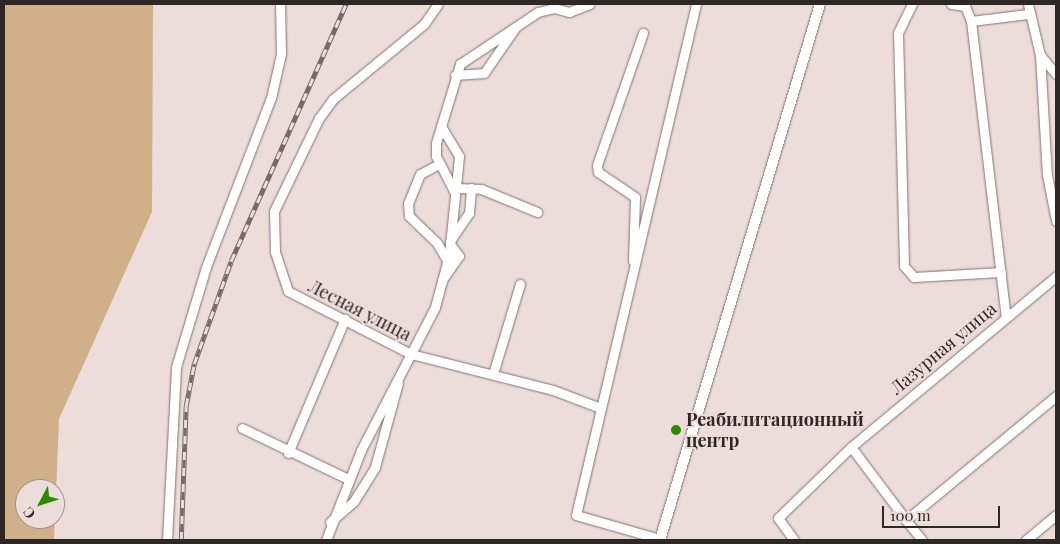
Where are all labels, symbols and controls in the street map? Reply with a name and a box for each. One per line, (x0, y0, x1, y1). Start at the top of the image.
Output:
street label: Лесная улица (305, 275, 415, 345)
street label: Лазурная улица (886, 297, 1000, 399)
place label: Реабилитационный центр (686, 409, 864, 452)
marker: Реабилитационный центр (670, 424, 682, 436)
north arrow (15, 479, 65, 529)
scale bar (885, 496, 1002, 528)
text: С (18, 503, 39, 523)
text: 100 m (890, 505, 931, 525)

